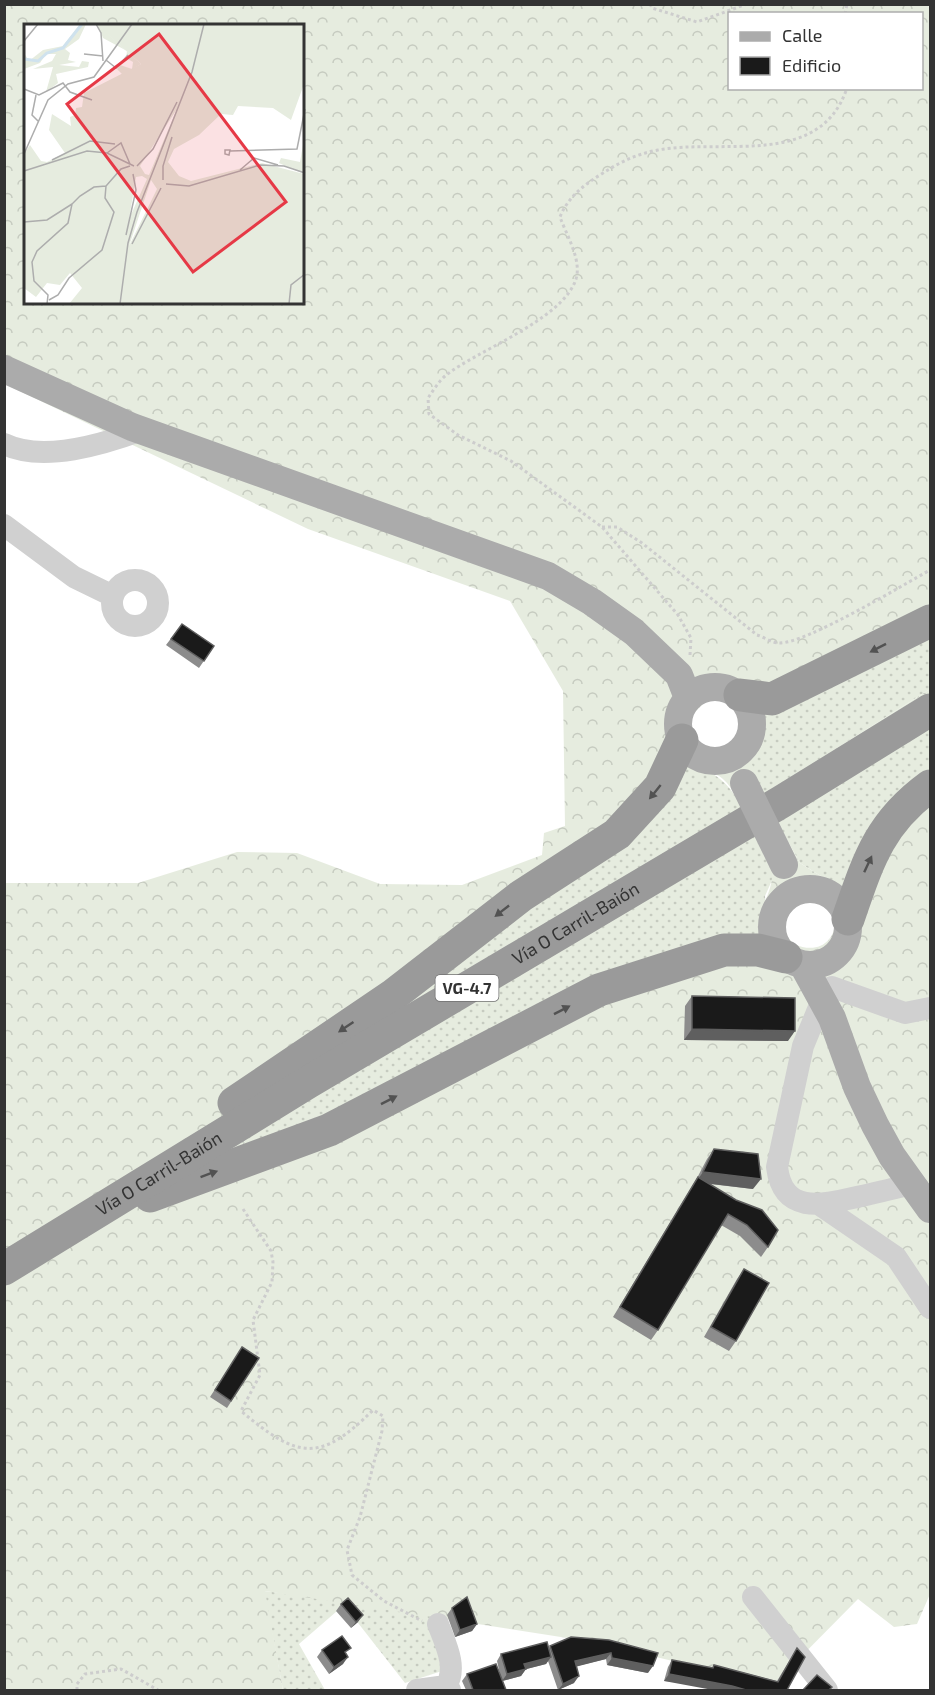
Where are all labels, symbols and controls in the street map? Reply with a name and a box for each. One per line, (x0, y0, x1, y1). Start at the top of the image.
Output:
legend (728, 12, 923, 90)
inset map (24, 24, 304, 304)
text: Calle (782, 24, 823, 46)
text: Edificio (782, 54, 841, 76)
one-way arrow (870, 643, 887, 653)
one-way arrow (649, 784, 662, 799)
one-way arrow (863, 855, 872, 872)
street label: Vía O Carril-Baión (508, 877, 643, 969)
one-way arrow (494, 904, 510, 917)
road number: VG-4.7 (436, 975, 498, 1001)
one-way arrow (553, 1005, 570, 1015)
one-way arrow (338, 1021, 354, 1032)
one-way arrow (380, 1095, 397, 1104)
street label: Vía O Carril-Baión (92, 1126, 226, 1220)
one-way arrow (200, 1169, 218, 1179)

